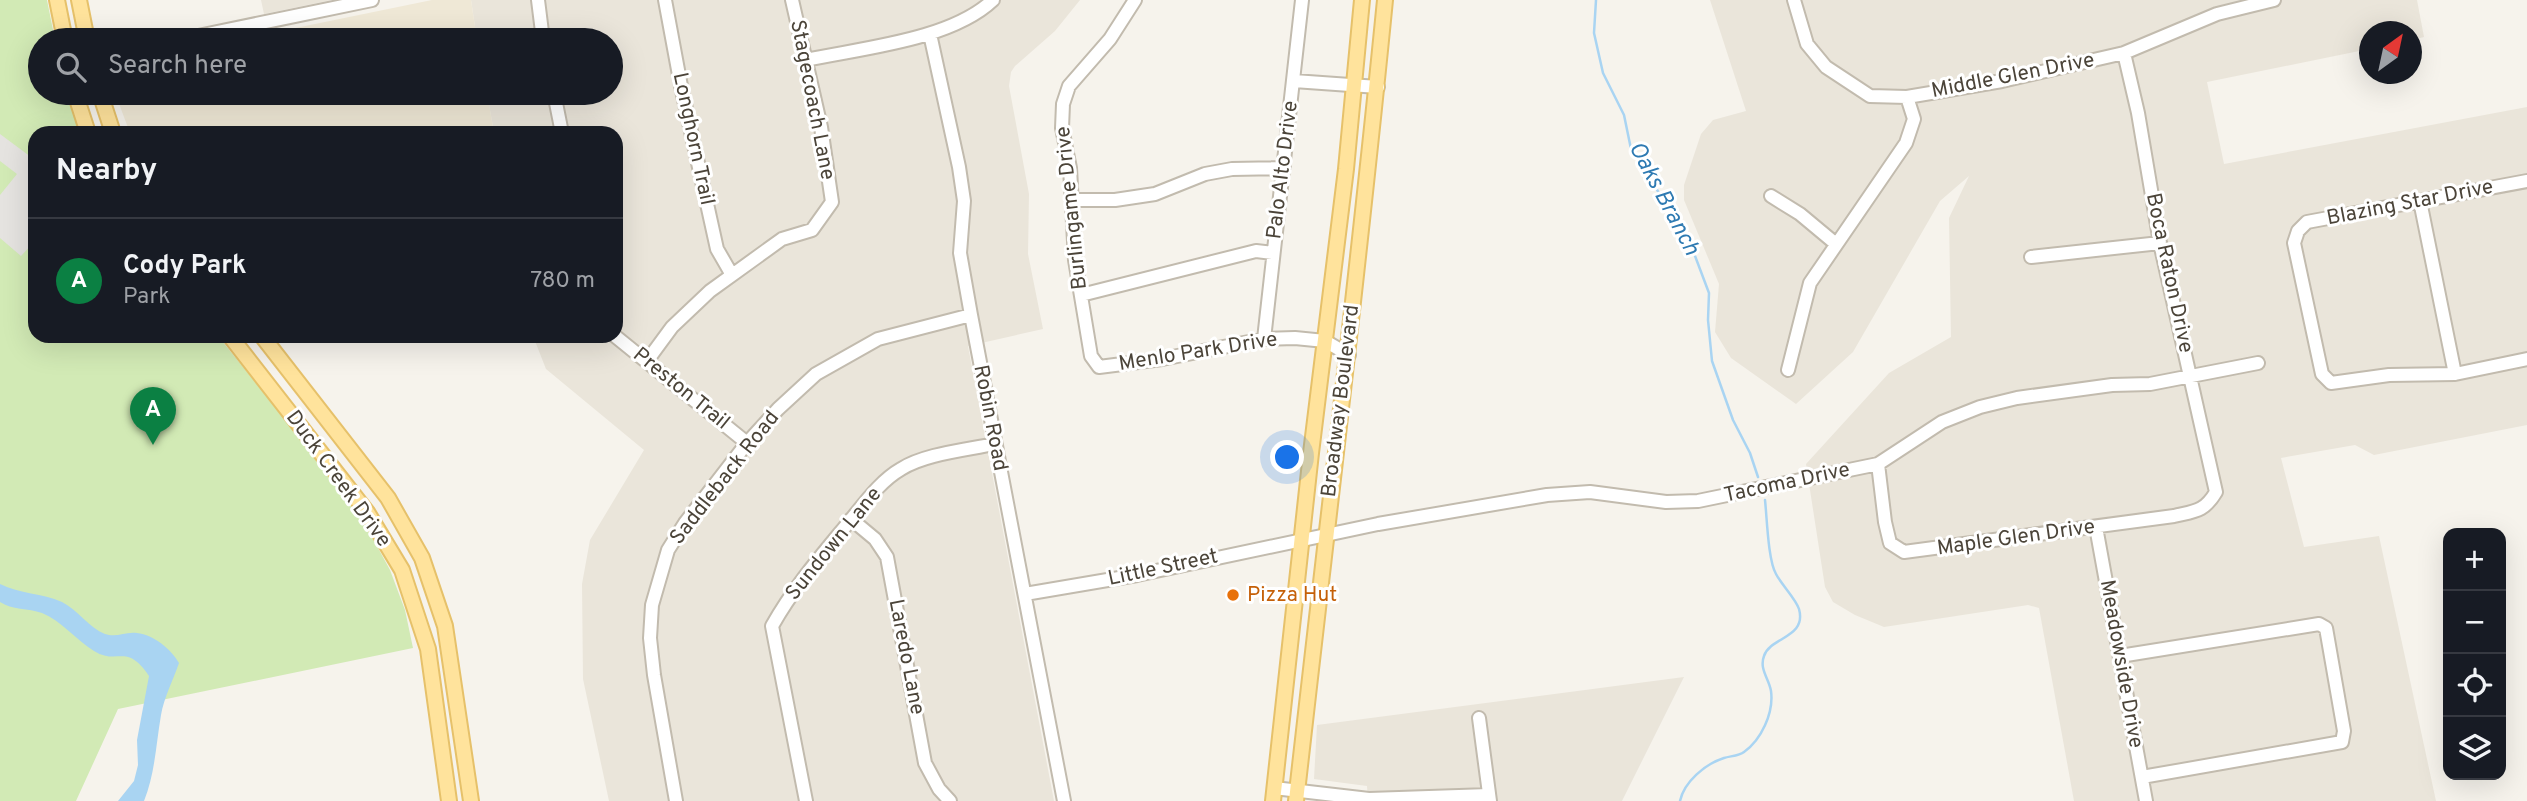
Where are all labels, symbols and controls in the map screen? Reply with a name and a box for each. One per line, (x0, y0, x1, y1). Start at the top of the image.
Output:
street label: Stagecoach Lane (783, 18, 841, 182)
north arrow (2359, 21, 2422, 84)
search box (28, 28, 623, 105)
street label: Middle Glen Drive (1929, 47, 2097, 105)
icon: search (52, 48, 90, 86)
text: Search here (108, 50, 247, 83)
street label: Longhorn Trail (666, 70, 720, 208)
street label: Palo Alto Drive (1261, 99, 1305, 241)
street label: Burlingame Drive (1050, 125, 1094, 291)
water label: Oaks Branch (1621, 137, 1705, 261)
text: Nearby (56, 153, 157, 190)
street label: Blazing Star Drive (2324, 174, 2496, 232)
street label: Boca Raton Drive (2139, 191, 2199, 355)
text: Cody Park (123, 250, 247, 283)
text: A (71, 267, 87, 296)
text: 780 m (530, 267, 595, 296)
text: Park (123, 283, 170, 312)
street label: Broadway Boulevard (1316, 303, 1366, 499)
street label: Menlo Park Drive (1117, 326, 1279, 378)
street label: Preston Trail (627, 342, 735, 436)
street label: Robin Road (966, 363, 1014, 473)
pin: A (130, 387, 176, 445)
street label: Duck Creek Drive (279, 405, 397, 553)
street label: Saddleback Road (664, 405, 786, 551)
your location (1270, 440, 1304, 474)
street label: Tacoma Drive (1722, 456, 1852, 510)
street label: Sundown Lane (780, 482, 888, 606)
street label: Maple Glen Drive (1935, 514, 2097, 562)
map controls (2443, 528, 2506, 780)
button: + (2443, 528, 2506, 591)
street label: Little Street (1106, 543, 1220, 593)
street label: Meadowside Drive (2093, 578, 2149, 750)
place label: Pizza Hut (1247, 582, 1337, 609)
marker: Pizza Hut (1225, 587, 1241, 603)
button: − (2443, 591, 2506, 654)
street label: Laredo Lane (882, 597, 930, 717)
button: locate (2443, 654, 2506, 717)
button: layers (2443, 717, 2506, 780)

